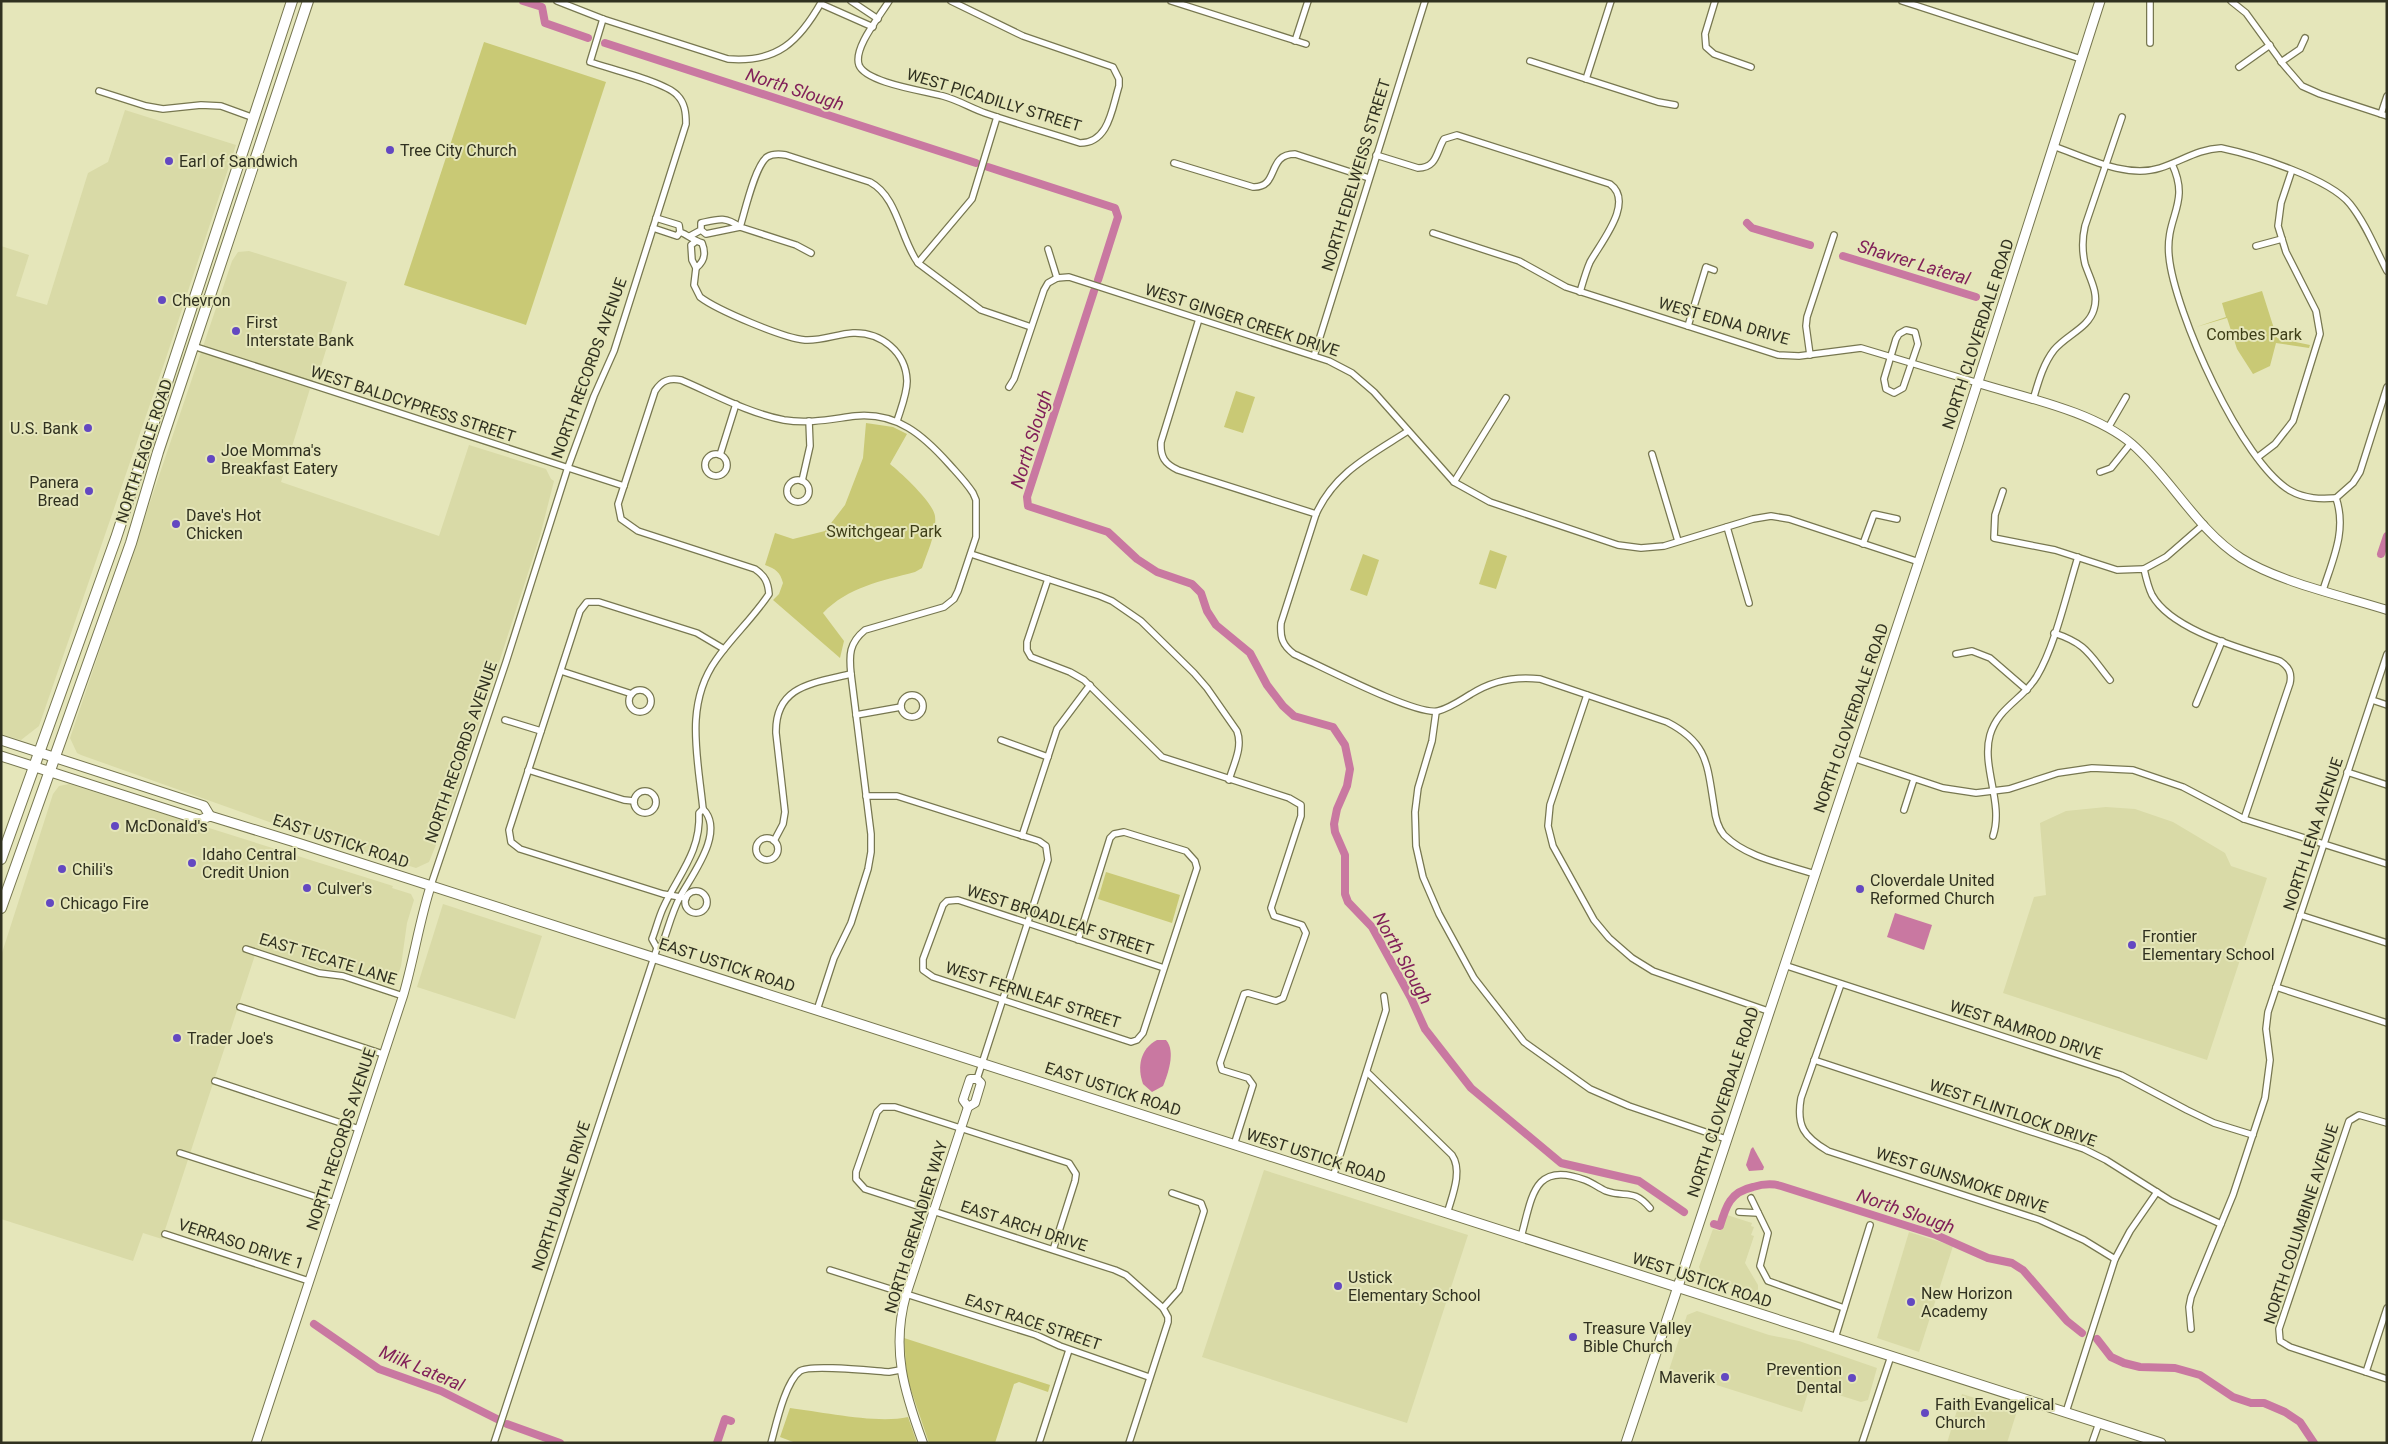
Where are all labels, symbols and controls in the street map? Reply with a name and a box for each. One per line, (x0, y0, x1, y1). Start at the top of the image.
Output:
water label: North Slough (743, 63, 847, 115)
street label: WEST PICADILLY STREET (904, 64, 1084, 136)
street label: NORTH EDELWEISS STREET (1318, 76, 1394, 273)
place label: Tree City Church (400, 141, 517, 160)
marker: Tree City Church (384, 144, 396, 156)
place label: Earl of Sandwich (179, 152, 298, 171)
marker: Earl of Sandwich (163, 155, 175, 167)
water label: Shavrer Lateral (1855, 235, 1973, 289)
street label: NORTH CLOVERDALE ROAD (1938, 236, 2018, 432)
street label: NORTH RECORDS AVENUE (547, 275, 631, 461)
street label: WEST GINGER CREEK DRIVE (1143, 280, 1341, 360)
place label: Chevron (172, 291, 231, 310)
street label: WEST EDNA DRIVE (1656, 293, 1792, 349)
marker: Chevron (156, 294, 168, 306)
place label: First Interstate Bank (246, 313, 355, 350)
marker: First Interstate Bank (230, 325, 242, 337)
park label: Combes Park (2206, 325, 2303, 344)
street label: WEST BALDCYPRESS STREET (308, 362, 518, 446)
street label: NORTH EAGLE ROAD (112, 377, 176, 525)
water label: North Slough (1006, 387, 1056, 491)
place label: U.S. Bank (10, 419, 79, 438)
marker: U.S. Bank (82, 422, 94, 434)
place label: Joe Momma's Breakfast Eatery (221, 441, 338, 478)
marker: Joe Momma's Breakfast Eatery (205, 453, 217, 465)
place label: Panera Bread (29, 473, 79, 510)
marker: Panera Bread (83, 485, 95, 497)
place label: Dave's Hot Chicken (186, 506, 261, 543)
marker: Dave's Hot Chicken (170, 518, 182, 530)
park label: Switchgear Park (826, 522, 943, 541)
street label: NORTH CLOVERDALE ROAD (1810, 621, 1892, 815)
street label: NORTH RECORDS AVENUE (421, 659, 501, 845)
street label: NORTH LENA AVENUE (2279, 755, 2347, 913)
street label: EAST USTICK ROAD (271, 810, 411, 872)
place label: McDonald's (125, 817, 208, 836)
marker: McDonald's (109, 820, 121, 832)
place label: Idaho Central Credit Union (202, 845, 297, 882)
marker: Idaho Central Credit Union (186, 857, 198, 869)
place label: Chili's (72, 860, 113, 879)
marker: Chili's (56, 863, 68, 875)
place label: Cloverdale United Reformed Church (1870, 871, 1995, 908)
place label: Culver's (317, 879, 372, 898)
street label: WEST BROADLEAF STREET (964, 881, 1156, 959)
marker: Culver's (301, 882, 313, 894)
marker: Cloverdale United Reformed Church (1854, 883, 1866, 895)
place label: Chicago Fire (60, 894, 149, 913)
marker: Chicago Fire (44, 897, 56, 909)
water label: North Slough (1369, 908, 1437, 1008)
place label: Frontier Elementary School (2142, 927, 2275, 964)
street label: EAST TECATE LANE (257, 929, 399, 989)
street label: EAST USTICK ROAD (657, 934, 797, 996)
marker: Frontier Elementary School (2126, 939, 2138, 951)
street label: WEST FERNLEAF STREET (943, 958, 1123, 1032)
street label: WEST RAMROD DRIVE (1947, 996, 2105, 1064)
street label: NORTH CLOVERDALE ROAD (1683, 1004, 1763, 1200)
place label: Trader Joe's (187, 1029, 273, 1048)
marker: Trader Joe's (171, 1032, 183, 1044)
street label: NORTH RECORDS AVENUE (302, 1045, 380, 1233)
street label: EAST USTICK ROAD (1043, 1058, 1183, 1120)
street label: WEST FLINTLOCK DRIVE (1927, 1075, 2099, 1151)
street label: NORTH DUANE DRIVE (528, 1119, 594, 1273)
street label: NORTH COLUMBINE AVENUE (2260, 1122, 2342, 1326)
street label: WEST USTICK ROAD (1244, 1124, 1388, 1188)
street label: NORTH GRENADIER WAY (881, 1138, 951, 1316)
street label: WEST GUNSMOKE DRIVE (1873, 1143, 2051, 1217)
water label: North Slough (1854, 1184, 1958, 1238)
street label: EAST ARCH DRIVE (958, 1197, 1090, 1255)
street label: VERRASO DRIVE 1 (176, 1215, 306, 1273)
street label: WEST USTICK ROAD (1630, 1248, 1774, 1312)
place label: Ustick Elementary School (1348, 1268, 1481, 1305)
marker: Ustick Elementary School (1332, 1280, 1344, 1292)
place label: New Horizon Academy (1921, 1284, 2013, 1321)
street label: EAST RACE STREET (962, 1290, 1104, 1354)
marker: New Horizon Academy (1905, 1296, 1917, 1308)
place label: Treasure Valley Bible Church (1583, 1319, 1692, 1356)
marker: Treasure Valley Bible Church (1567, 1331, 1579, 1343)
water label: Milk Lateral (376, 1341, 468, 1396)
place label: Prevention Dental (1766, 1360, 1842, 1397)
place label: Maverik (1659, 1368, 1716, 1387)
marker: Maverik (1719, 1371, 1731, 1383)
marker: Prevention Dental (1846, 1372, 1858, 1384)
place label: Faith Evangelical Church (1935, 1395, 2054, 1432)
marker: Faith Evangelical Church (1919, 1407, 1931, 1419)

